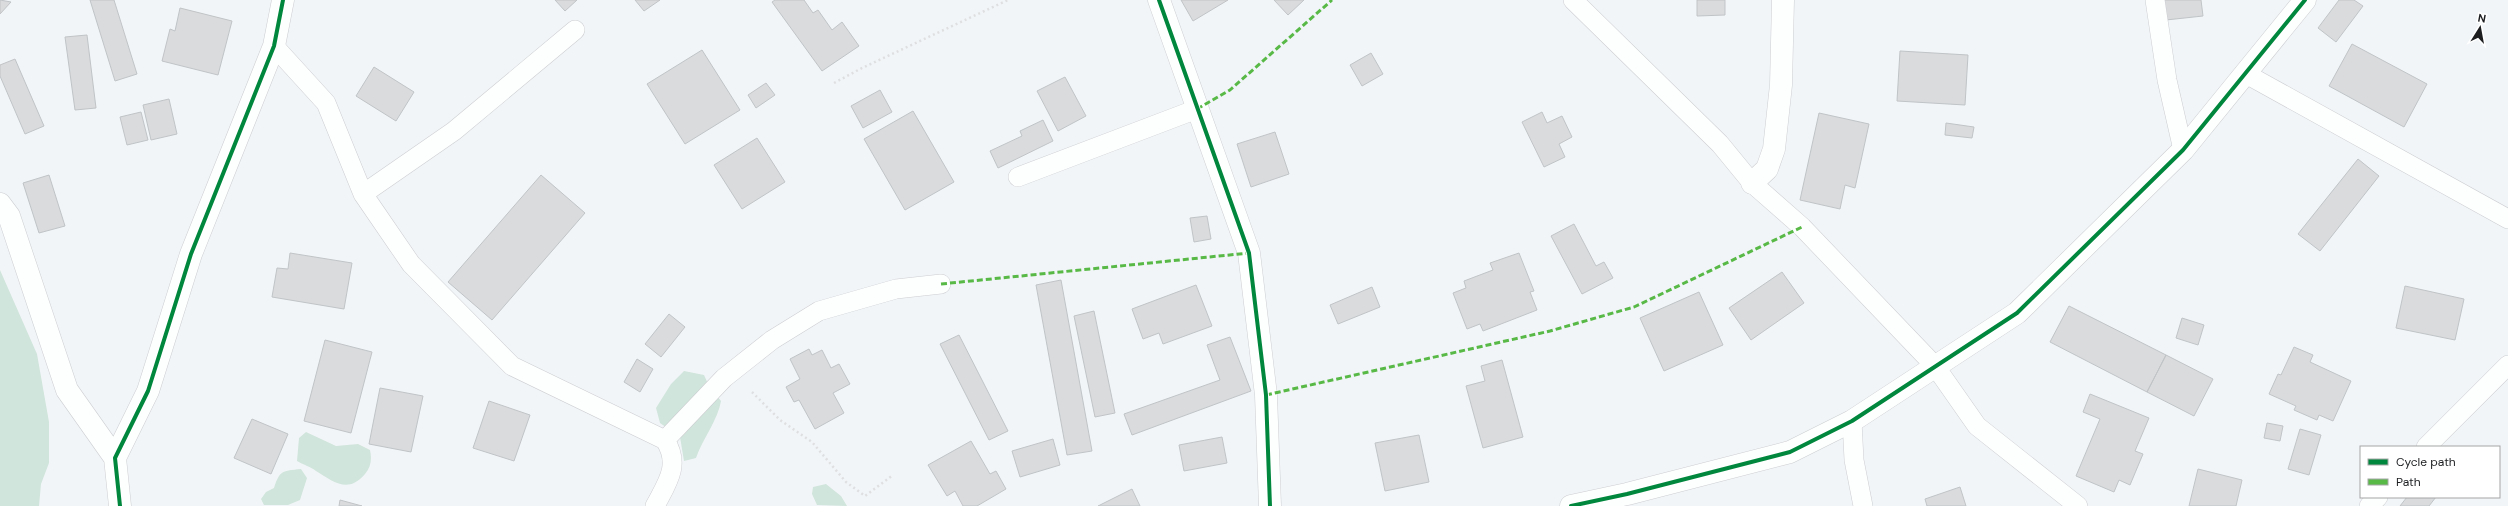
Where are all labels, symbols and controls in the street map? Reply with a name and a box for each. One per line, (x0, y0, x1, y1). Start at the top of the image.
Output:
north arrow (2460, 8, 2500, 48)
text: N (2477, 11, 2487, 26)
legend (2360, 446, 2500, 498)
text: Cycle path (2396, 454, 2456, 470)
text: Path (2396, 474, 2421, 490)

